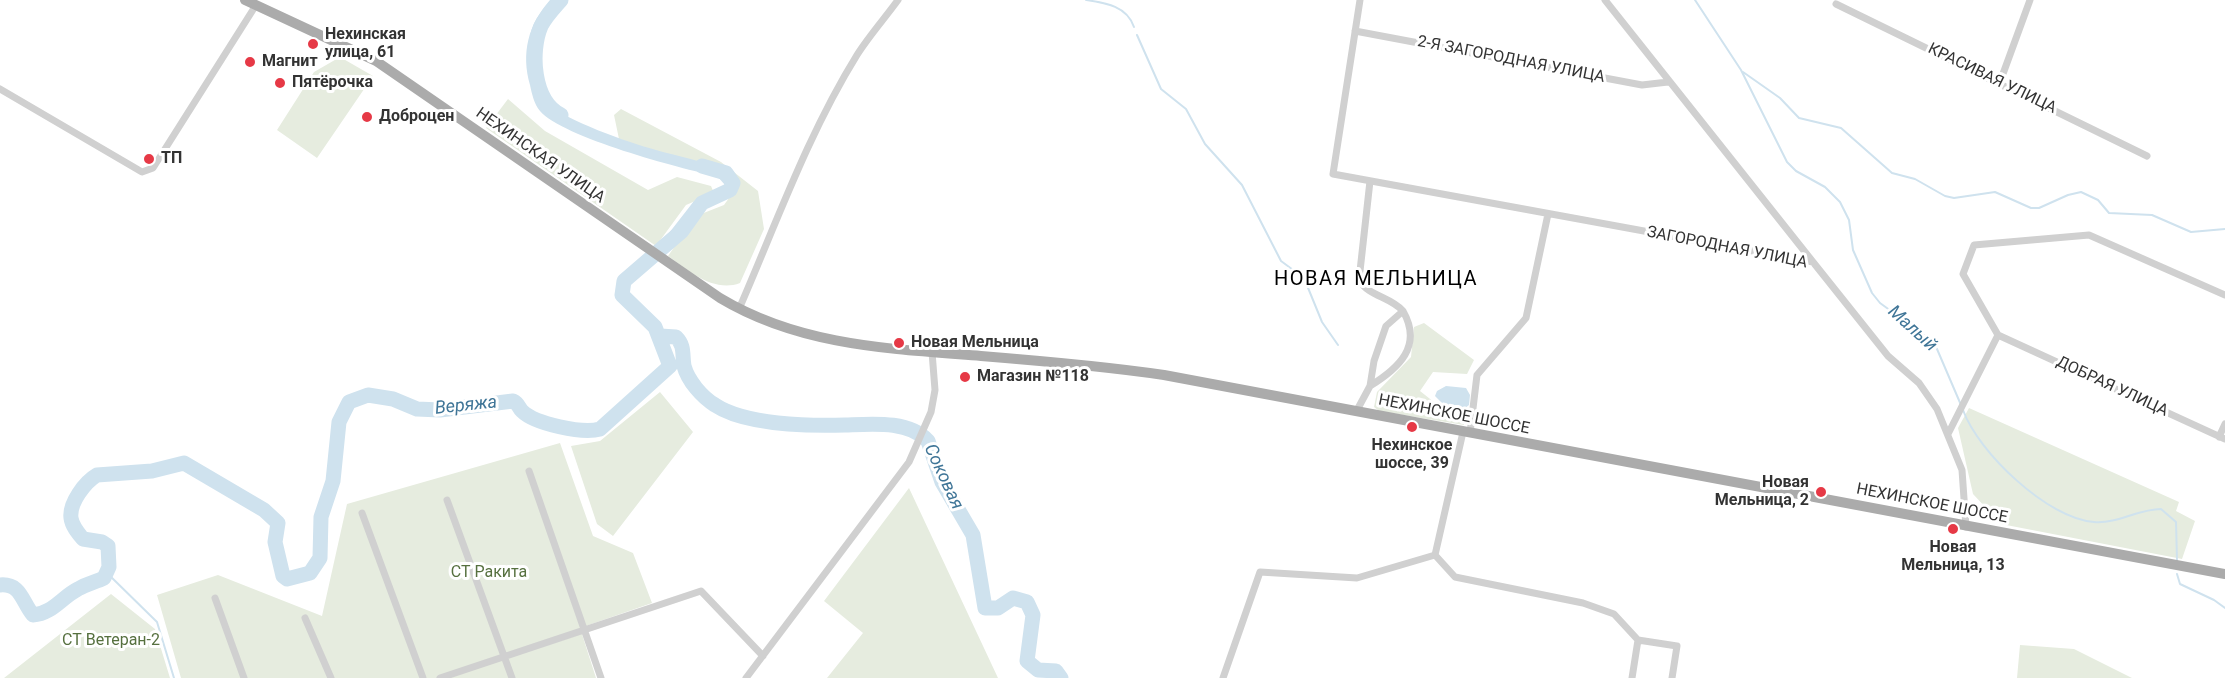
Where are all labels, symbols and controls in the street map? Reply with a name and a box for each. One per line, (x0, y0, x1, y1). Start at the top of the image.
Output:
place label: Нехинская улица, 61 (325, 25, 406, 63)
street label: 2-Я ЗАГОРОДНАЯ УЛИЦА (1416, 32, 1606, 88)
marker: Нехинская улица, 61 (306, 37, 320, 51)
street label: КРАСИВАЯ УЛИЦА (1925, 40, 2059, 118)
place label: Магнит (262, 52, 318, 72)
marker: Магнит (243, 55, 257, 69)
place label: Пятёрочка (292, 73, 373, 93)
marker: Пятёрочка (273, 76, 287, 90)
street label: НЕХИНСКАЯ УЛИЦА (472, 104, 608, 208)
place label: Доброцен (379, 107, 454, 127)
marker: Доброцен (360, 110, 374, 124)
place label: ТП (161, 149, 182, 169)
marker: ТП (142, 152, 156, 166)
street label: ЗАГОРОДНАЯ УЛИЦА (1645, 223, 1809, 273)
district label: НОВАЯ МЕЛЬНИЦА (1274, 268, 1478, 292)
water label: Малый (1883, 301, 1941, 357)
place label: Новая Мельница (911, 333, 1039, 353)
marker: Новая Мельница (892, 336, 906, 350)
street label: ДОБРАЯ УЛИЦА (2053, 353, 2171, 421)
place label: Магазин №118 (977, 367, 1089, 387)
marker: Магазин №118 (958, 370, 972, 384)
street label: НЕХИНСКОЕ ШОССЕ (1377, 391, 1531, 439)
water label: Веряжа (434, 392, 498, 420)
marker: Нехинское шоссе, 39 (1405, 420, 1419, 434)
place label: Нехинское шоссе, 39 (1372, 436, 1452, 474)
water label: Соковая (919, 441, 967, 513)
place label: Новая Мельница, 2 (1715, 473, 1809, 511)
street label: НЕХИНСКОЕ ШОССЕ (1855, 480, 2009, 528)
marker: Новая Мельница, 2 (1814, 485, 1828, 499)
marker: Новая Мельница, 13 (1946, 522, 1960, 536)
place label: Новая Мельница, 13 (1901, 538, 2005, 576)
park label: СТ Ракита (451, 563, 527, 583)
park label: СТ Ветеран-2 (62, 631, 160, 651)

